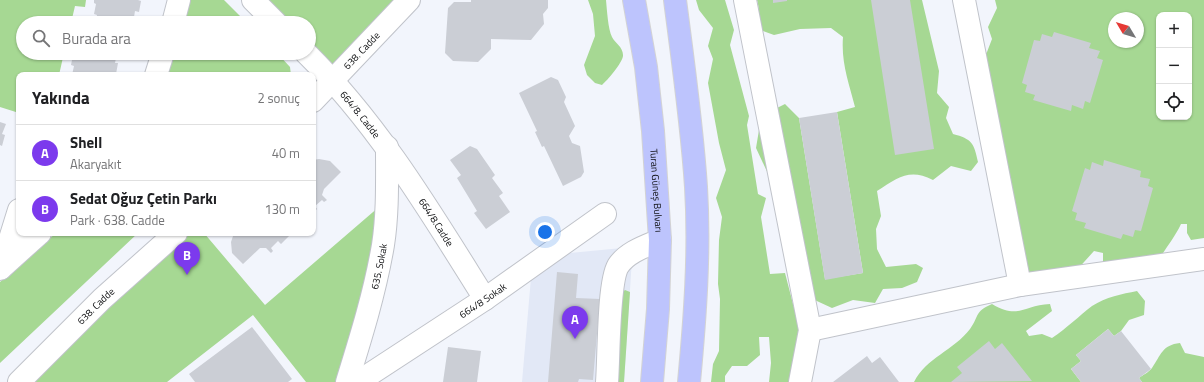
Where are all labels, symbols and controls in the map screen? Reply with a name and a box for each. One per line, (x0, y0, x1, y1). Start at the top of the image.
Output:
north arrow (1108, 12, 1144, 48)
map controls (1156, 12, 1192, 120)
button: + (1156, 12, 1192, 48)
search box (16, 16, 316, 60)
icon: search (30, 27, 52, 49)
text: Burada ara (62, 27, 131, 50)
street label: 638. Cadde (340, 28, 383, 73)
button: − (1156, 48, 1192, 84)
button: locate (1156, 84, 1192, 120)
text: Yakında (32, 85, 90, 111)
text: 2 sonuç (257, 88, 300, 108)
street label: 664/8. Cadde (336, 88, 384, 141)
text: Shell (70, 131, 102, 154)
text: A (41, 143, 49, 163)
text: 40 m (272, 143, 300, 163)
street label: Turan Güneş Bulvarı (646, 148, 666, 233)
text: Akaryakıt (70, 154, 121, 174)
text: Sedat Oğuz Çetin Parkı (70, 187, 217, 210)
street label: 664/8.Cadde (415, 195, 457, 249)
text: B (41, 199, 49, 219)
text: 130 m (264, 199, 300, 219)
text: Park · 638. Cadde (70, 210, 165, 230)
your location (535, 222, 555, 242)
pin: B (174, 242, 200, 275)
street label: 635. Sokak (367, 242, 391, 291)
street label: 664/8 Sokak (456, 279, 510, 322)
street label: 638. Cadde (74, 284, 118, 328)
pin: A (562, 306, 588, 339)

